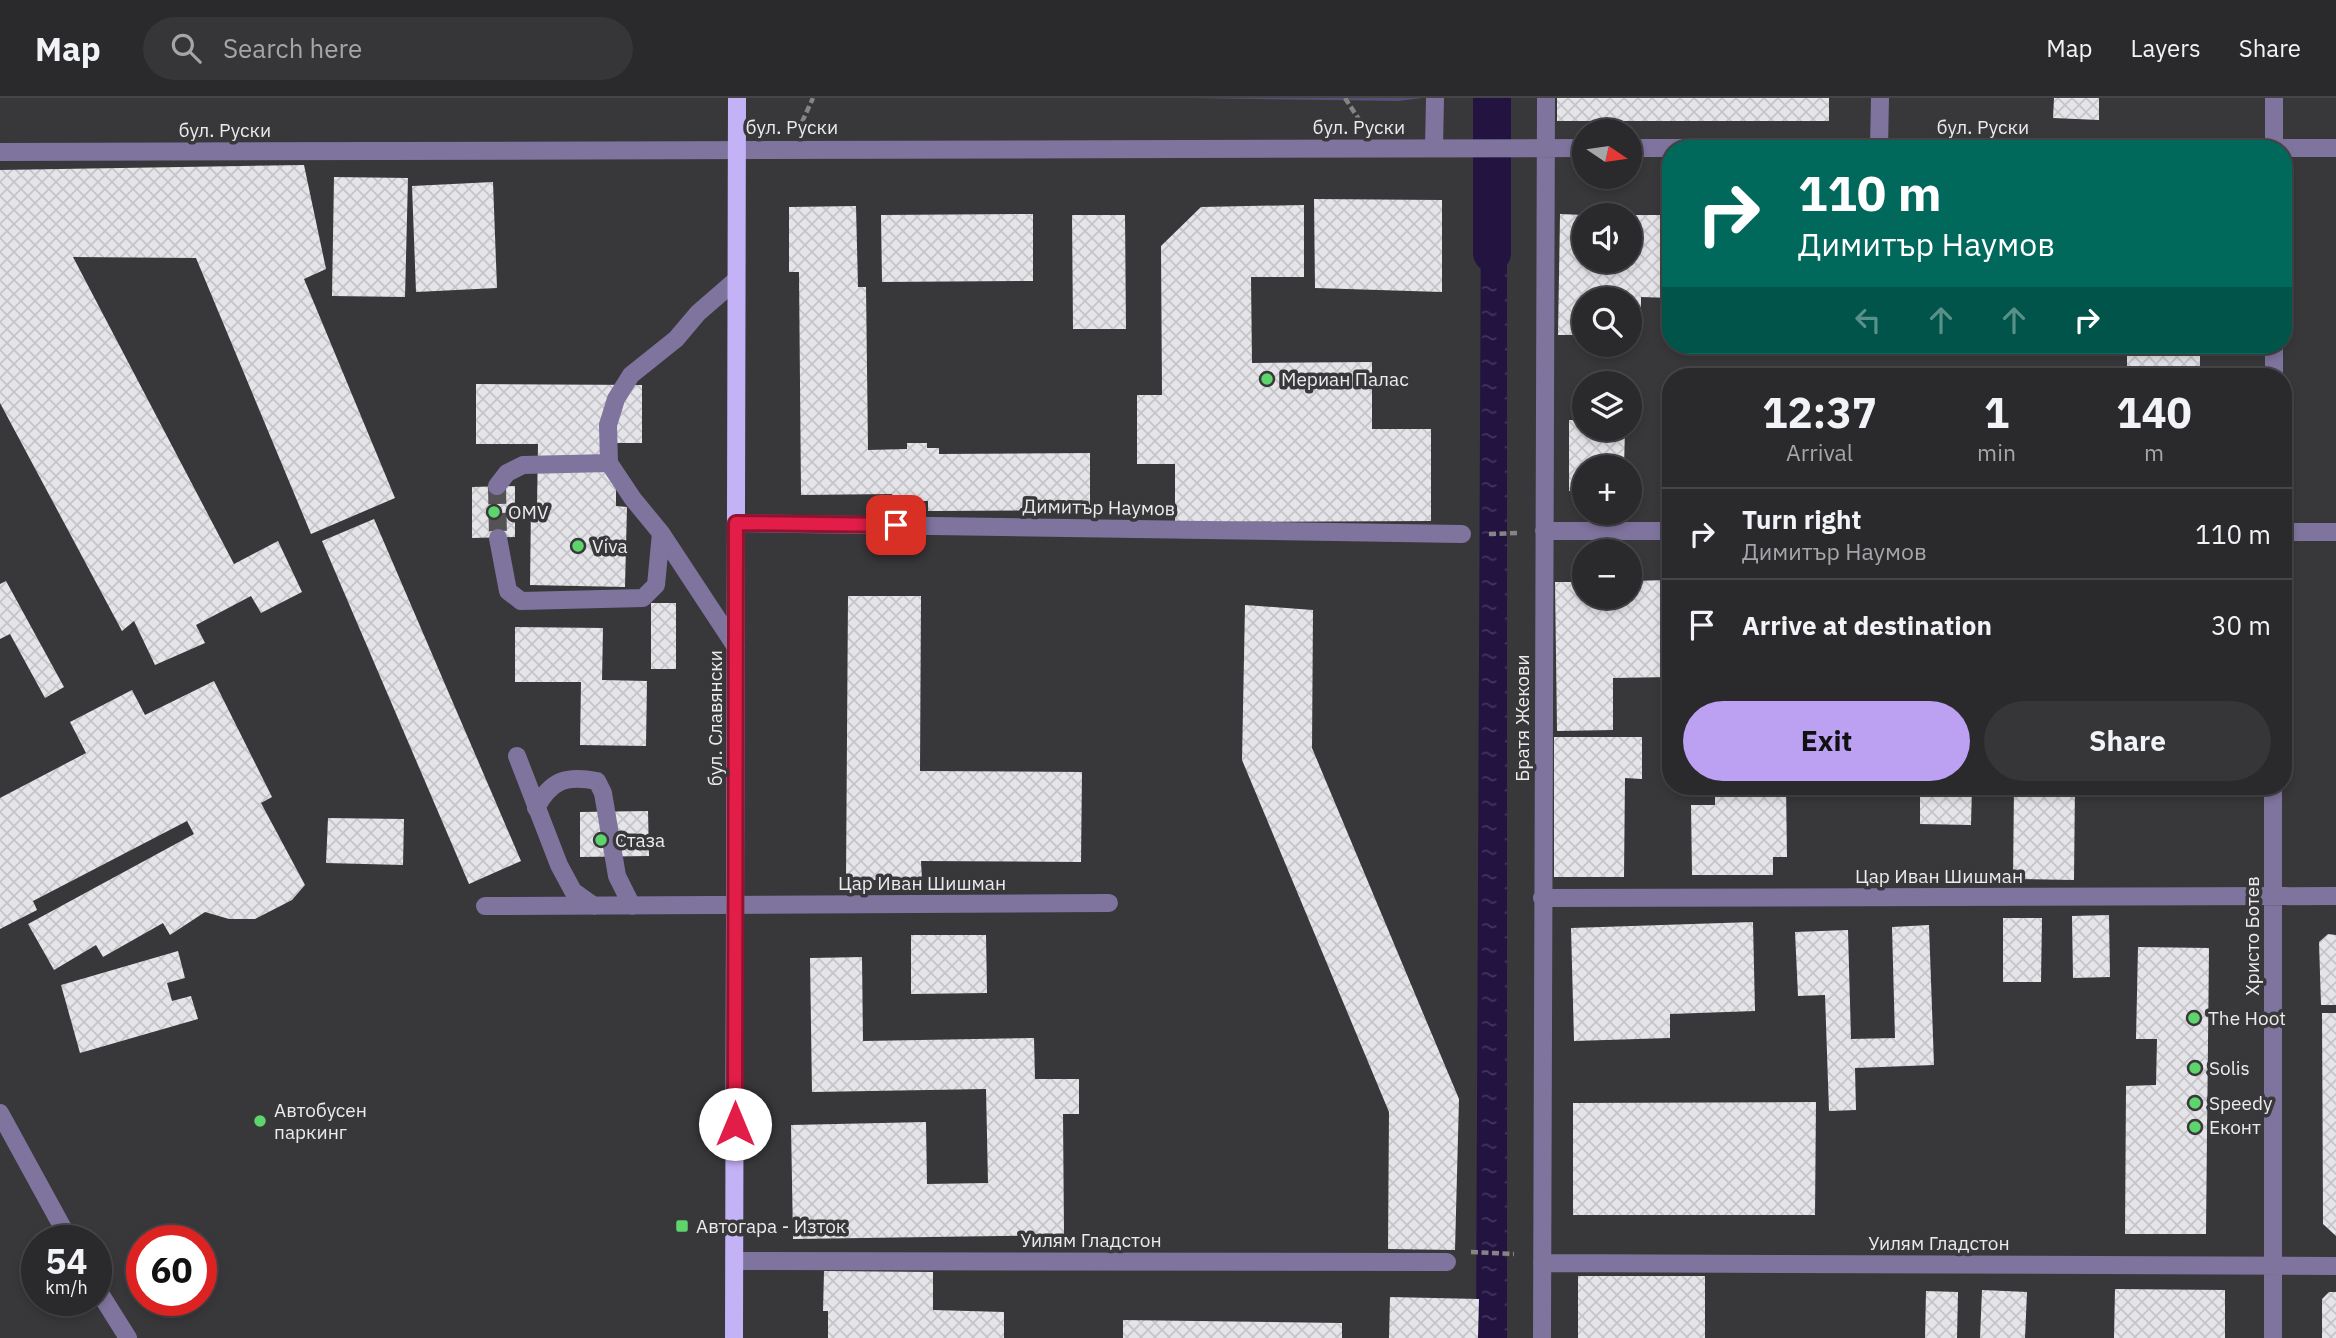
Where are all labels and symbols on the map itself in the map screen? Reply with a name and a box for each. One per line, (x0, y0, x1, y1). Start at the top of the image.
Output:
street label: бул. Руски (746, 115, 838, 139)
street label: бул. Руски (1313, 115, 1405, 139)
street label: бул. Руски (1937, 115, 2029, 139)
street label: бул. Руски (179, 118, 271, 142)
north arrow (1572, 119, 1642, 189)
place label: Мериан Палас (1281, 367, 1409, 391)
marker: Мериан Палас (1259, 371, 1275, 387)
street label: Димитър Наумов (1022, 494, 1176, 520)
pin (866, 495, 926, 555)
place label: OMV (508, 500, 549, 524)
marker: OMV (486, 504, 502, 520)
place label: Viva (592, 534, 628, 558)
marker: Viva (570, 538, 586, 554)
street label: бул. Славянски (703, 650, 727, 786)
street label: Братя Жекови (1510, 654, 1534, 782)
place label: Стаза (615, 828, 665, 852)
marker: Стаза (593, 832, 609, 848)
street label: Цар Иван Шишман (1855, 864, 2023, 888)
street label: Цар Иван Шишман (838, 871, 1006, 895)
street label: Христо Ботев (2240, 876, 2264, 996)
place label: The Hoot (2208, 1006, 2286, 1030)
marker: The Hoot (2186, 1010, 2202, 1026)
place label: Solis (2209, 1056, 2250, 1080)
marker: Solis (2187, 1060, 2203, 1076)
position arrow (698, 1087, 772, 1161)
place label: Speedy (2209, 1091, 2273, 1115)
marker: Speedy (2187, 1095, 2203, 1111)
place label: Автобусен паркинг (274, 1098, 367, 1144)
marker: Автобусен паркинг (252, 1113, 268, 1129)
place label: Еконт (2209, 1115, 2261, 1139)
marker: Еконт (2187, 1119, 2203, 1135)
place label: Автогара - Изток (696, 1214, 846, 1238)
marker: Автогара - Изток (674, 1218, 690, 1234)
speed limit sign: 60 (126, 1225, 217, 1316)
street label: Уилям Гладстон (1020, 1228, 1162, 1252)
street label: Уилям Гладстон (1868, 1231, 2010, 1255)

